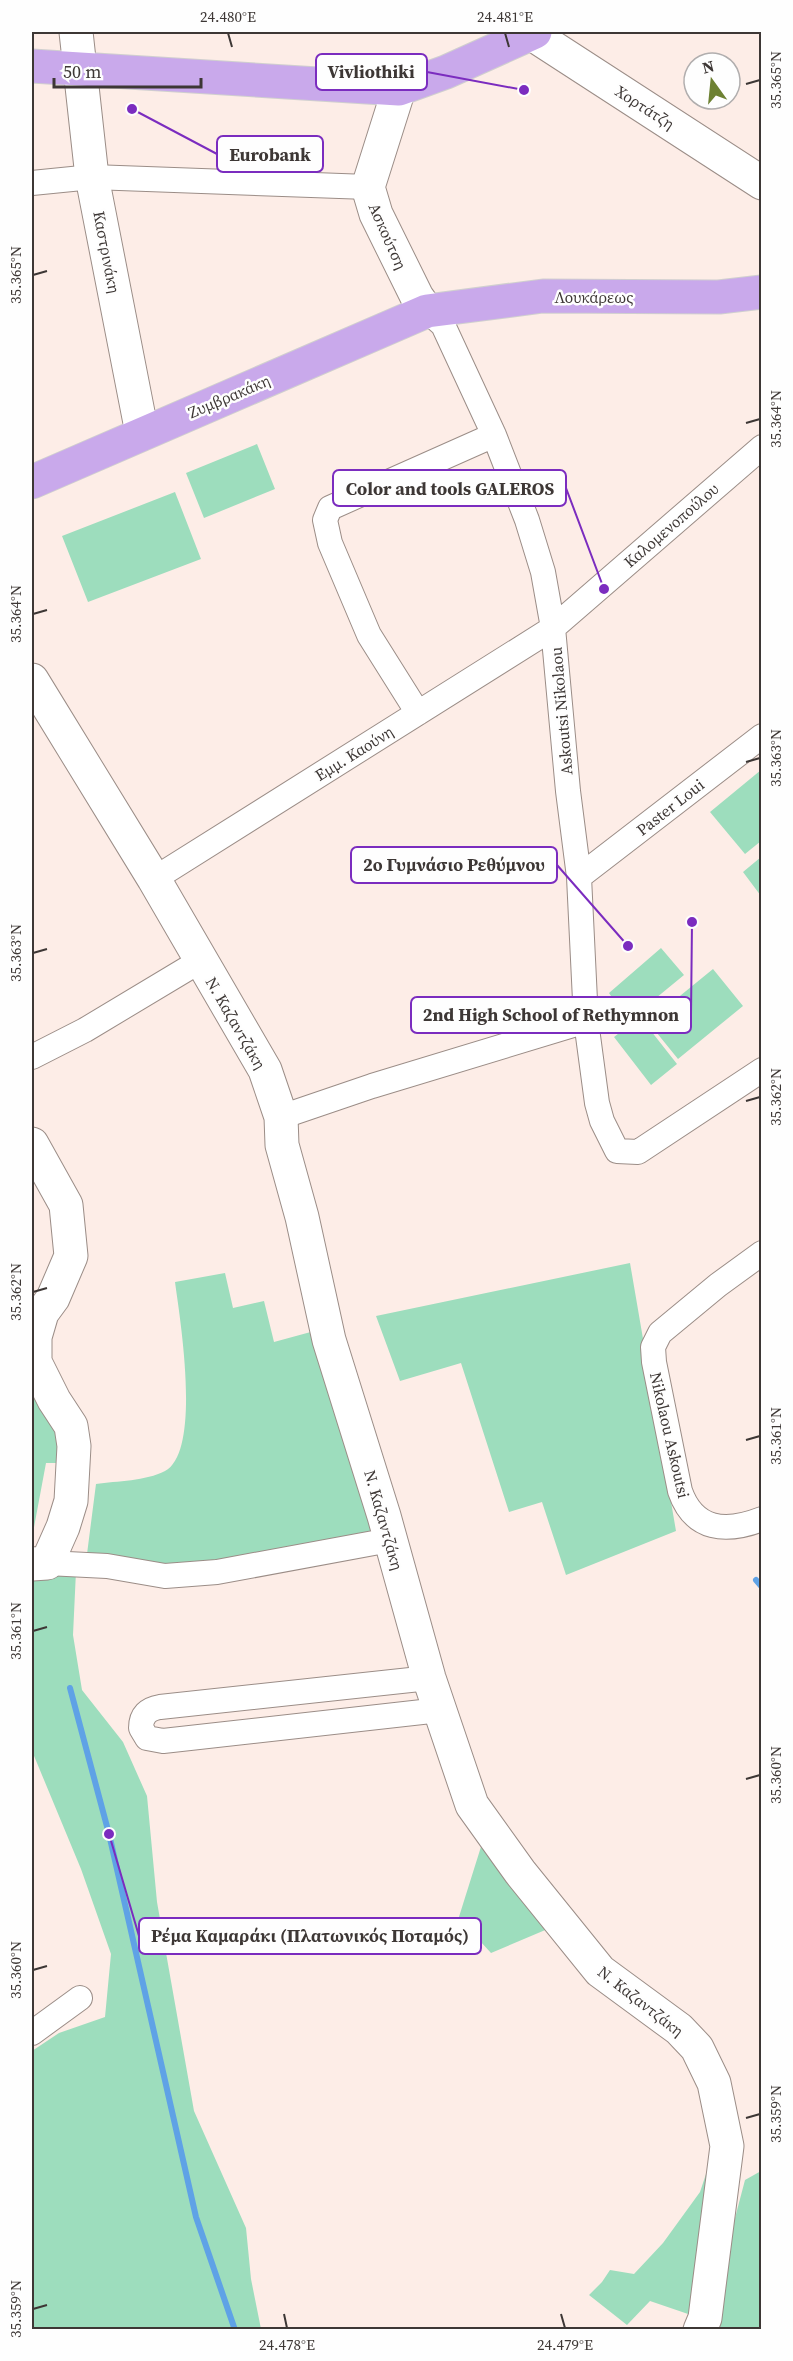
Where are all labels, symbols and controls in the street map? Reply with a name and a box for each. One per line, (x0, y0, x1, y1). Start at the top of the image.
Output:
text: 24.480°E (200, 6, 256, 27)
text: 24.481°E (477, 6, 533, 27)
scale bar (54, 51, 201, 89)
north arrow (682, 51, 742, 111)
text: 35.365°N (765, 51, 786, 109)
callout: Vivliothiki (316, 54, 427, 90)
text: N (700, 54, 717, 79)
text: 50 m (63, 59, 101, 84)
text: Vivliothiki (327, 59, 415, 84)
street label: Χορτάτζη (611, 80, 679, 134)
callout: Eurobank (217, 136, 323, 172)
text: Eurobank (229, 142, 311, 167)
street label: Ασκούτση (364, 199, 412, 273)
street label: Καστρινάκη (88, 209, 126, 295)
text: 35.365°N (5, 246, 26, 304)
street label: Λουκάρεως (555, 286, 633, 308)
street label: Ζυμβρακάκη (185, 369, 273, 423)
text: 35.364°N (765, 390, 786, 448)
callout: Color and tools GALEROS (333, 470, 566, 506)
text: Color and tools GALEROS (346, 476, 554, 501)
street label: Καλομενοπούλου (619, 478, 723, 572)
text: 35.364°N (5, 585, 26, 643)
street label: Askoutsi Nikolaou (544, 646, 578, 776)
street label: Εμμ. Καούνη (311, 720, 397, 786)
text: 35.363°N (765, 729, 786, 787)
street label: Paster Loui (631, 773, 709, 840)
callout: 2ο Γυμνάσιο Ρεθύμνου (351, 847, 557, 883)
text: 2ο Γυμνάσιο Ρεθύμνου (363, 852, 545, 877)
text: 35.363°N (5, 924, 26, 982)
street label: Ν. Καζαντζάκη (201, 973, 271, 1073)
callout: 2nd High School of Rethymnon (411, 997, 691, 1033)
text: 2nd High School of Rethymnon (423, 1002, 679, 1027)
text: 35.362°N (765, 1068, 786, 1126)
text: 35.362°N (5, 1263, 26, 1321)
street label: Nikolaou Askoutsi (645, 1370, 695, 1500)
text: 35.361°N (765, 1407, 786, 1465)
street label: Ν. Καζαντζάκη (359, 1467, 409, 1573)
text: 35.361°N (5, 1602, 26, 1660)
text: 35.360°N (765, 1746, 786, 1804)
callout: Ρέμα Καμαράκι (Πλατωνικός Ποταμός) (139, 1918, 481, 1954)
text: Ρέμα Καμαράκι (Πλατωνικός Ποταμός) (151, 1923, 469, 1948)
text: 35.360°N (5, 1941, 26, 1999)
street label: Ν. Καζαντζάκη (594, 1961, 688, 2041)
text: 35.359°N (765, 2085, 786, 2143)
text: 35.359°N (5, 2280, 26, 2338)
text: 24.478°E (259, 2334, 315, 2355)
text: 24.479°E (537, 2334, 593, 2355)

